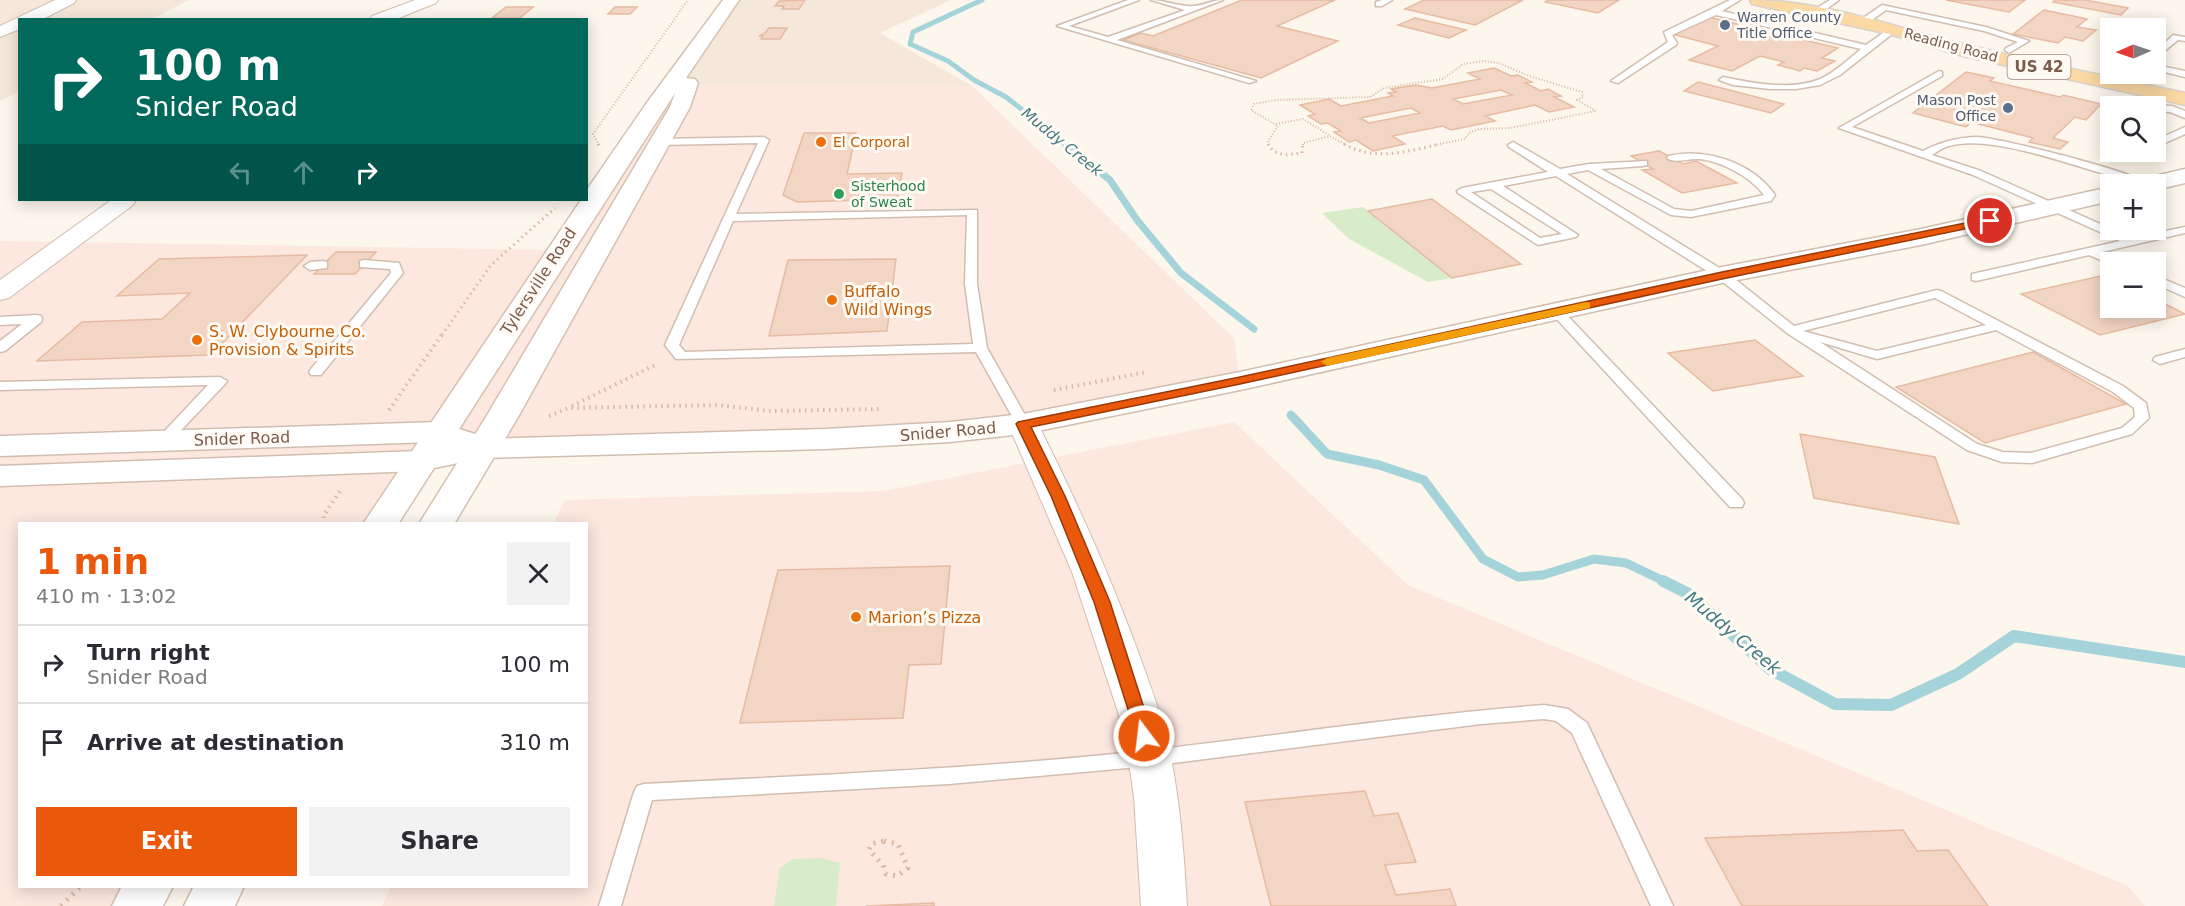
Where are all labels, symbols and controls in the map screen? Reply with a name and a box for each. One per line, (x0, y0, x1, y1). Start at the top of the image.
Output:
place label: Warren County Title Office (1736, 9, 1841, 41)
marker: Warren County Title Office (1718, 18, 1732, 32)
north arrow (2100, 18, 2166, 84)
map controls (2100, 18, 2166, 318)
street label: Reading Road (1902, 25, 2000, 65)
text: 100 m (135, 41, 281, 90)
icon: right (36, 42, 114, 120)
road number: US 42 (2008, 55, 2070, 79)
text: Snider Road (135, 91, 298, 122)
place label: Mason Post Office (1917, 92, 1997, 124)
button: search (2100, 96, 2166, 162)
marker: Mason Post Office (2001, 101, 2015, 115)
water label: Muddy Creek (1018, 104, 1107, 181)
place label: El Corporal (833, 134, 910, 150)
marker: El Corporal (814, 135, 828, 149)
icon: left (224, 156, 257, 189)
icon: ahead (287, 156, 320, 189)
icon: right (350, 156, 383, 189)
button: + (2100, 174, 2166, 240)
place label: Sisterhood of Sweat (851, 178, 926, 210)
marker: Sisterhood of Sweat (832, 187, 846, 201)
pin (1964, 195, 2015, 246)
icon: arrive (1973, 204, 2006, 237)
street label: Tylersville Road (496, 224, 580, 339)
button: − (2100, 252, 2166, 318)
place label: Buffalo Wild Wings (844, 282, 932, 319)
marker: Buffalo Wild Wings (825, 293, 839, 307)
place label: S. W. Clybourne Co. Provision & Spirits (209, 322, 366, 359)
marker: S. W. Clybourne Co. Provision & Spirits (190, 333, 204, 347)
street label: Snider Road (899, 418, 997, 445)
street label: Snider Road (193, 427, 291, 450)
text: 1 min (36, 541, 149, 582)
button: close (507, 542, 570, 605)
text: 410 m · 13:02 (36, 584, 177, 608)
water label: Muddy Creek (1681, 586, 1787, 680)
place label: Marion’s Pizza (868, 608, 981, 627)
marker: Marion’s Pizza (849, 610, 863, 624)
text: Turn right (87, 640, 210, 665)
icon: right (36, 648, 69, 681)
text: 100 m (500, 652, 570, 677)
text: Snider Road (87, 665, 208, 689)
position arrow (1112, 704, 1176, 768)
icon: arrive (36, 726, 69, 759)
text: Arrive at destination (87, 730, 344, 755)
text: 310 m (500, 730, 570, 755)
button: Exit (36, 807, 297, 876)
button: Share (309, 807, 570, 876)

